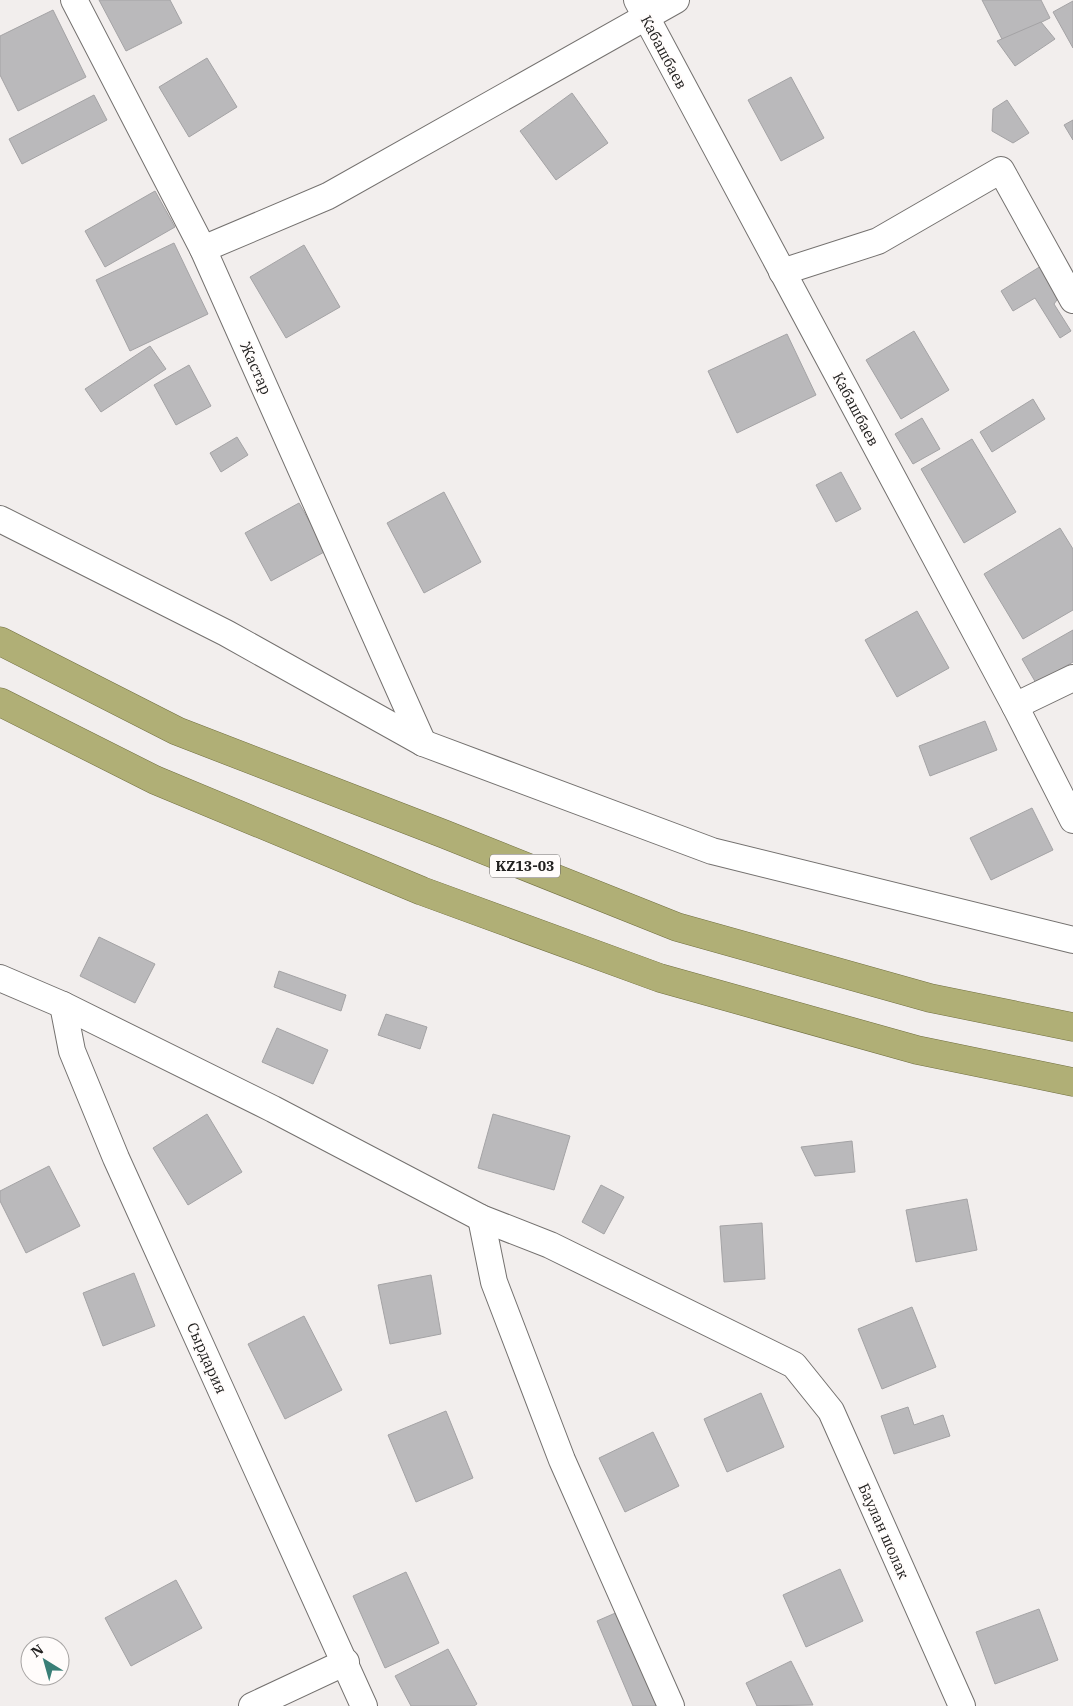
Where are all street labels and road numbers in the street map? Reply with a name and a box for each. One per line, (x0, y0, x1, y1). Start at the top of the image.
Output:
street label: Кабашбаев (637, 12, 691, 92)
street label: Жастар (236, 339, 276, 397)
street label: Кабашбаев (829, 369, 883, 449)
road number: KZ13-03 (490, 854, 560, 878)
street label: Сырдария (183, 1319, 231, 1397)
street label: Баулан шолак (854, 1480, 914, 1582)

